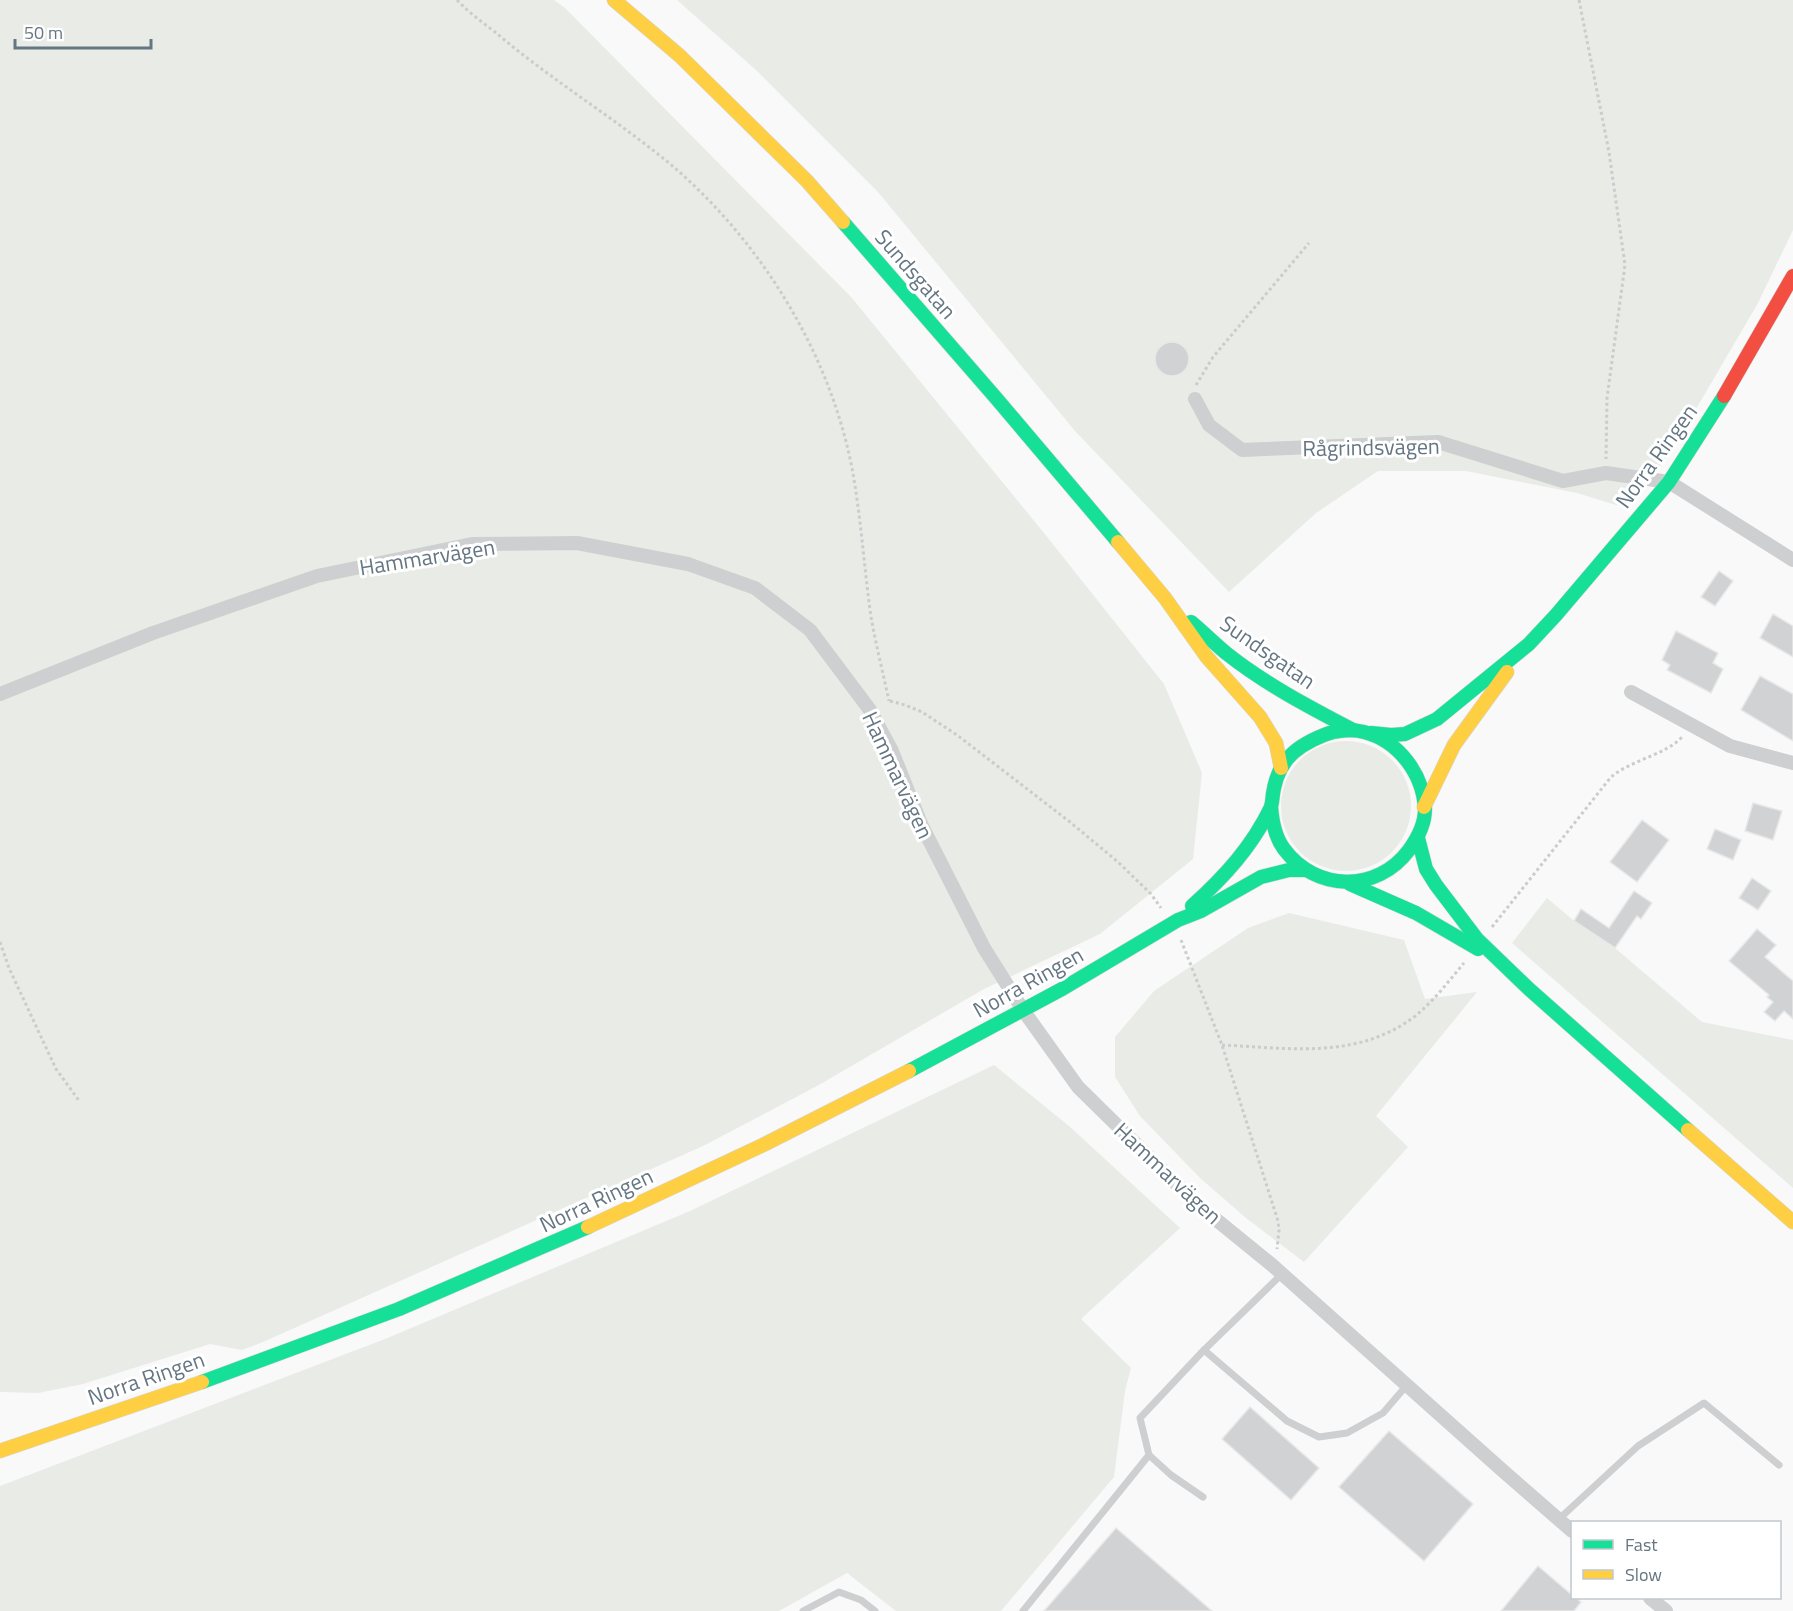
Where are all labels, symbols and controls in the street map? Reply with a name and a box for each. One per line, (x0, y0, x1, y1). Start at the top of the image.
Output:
scale bar (15, 12, 152, 50)
text: 50 m (24, 19, 63, 46)
street label: Sundsgatan (867, 221, 965, 327)
street label: Norra Ringen (1606, 397, 1706, 515)
street label: Rågrindsvägen (1302, 429, 1440, 465)
street label: Hammarvägen (357, 529, 497, 585)
street label: Sundsgatan (1213, 607, 1323, 697)
street label: Hammarvägen (854, 706, 942, 844)
street label: Norra Ringen (966, 938, 1090, 1026)
street label: Hammarvägen (1106, 1114, 1230, 1232)
street label: Norra Ringen (534, 1159, 658, 1241)
street label: Norra Ringen (83, 1342, 209, 1414)
legend (1571, 1521, 1781, 1599)
text: Fast (1625, 1531, 1658, 1558)
text: Slow (1625, 1561, 1662, 1588)

